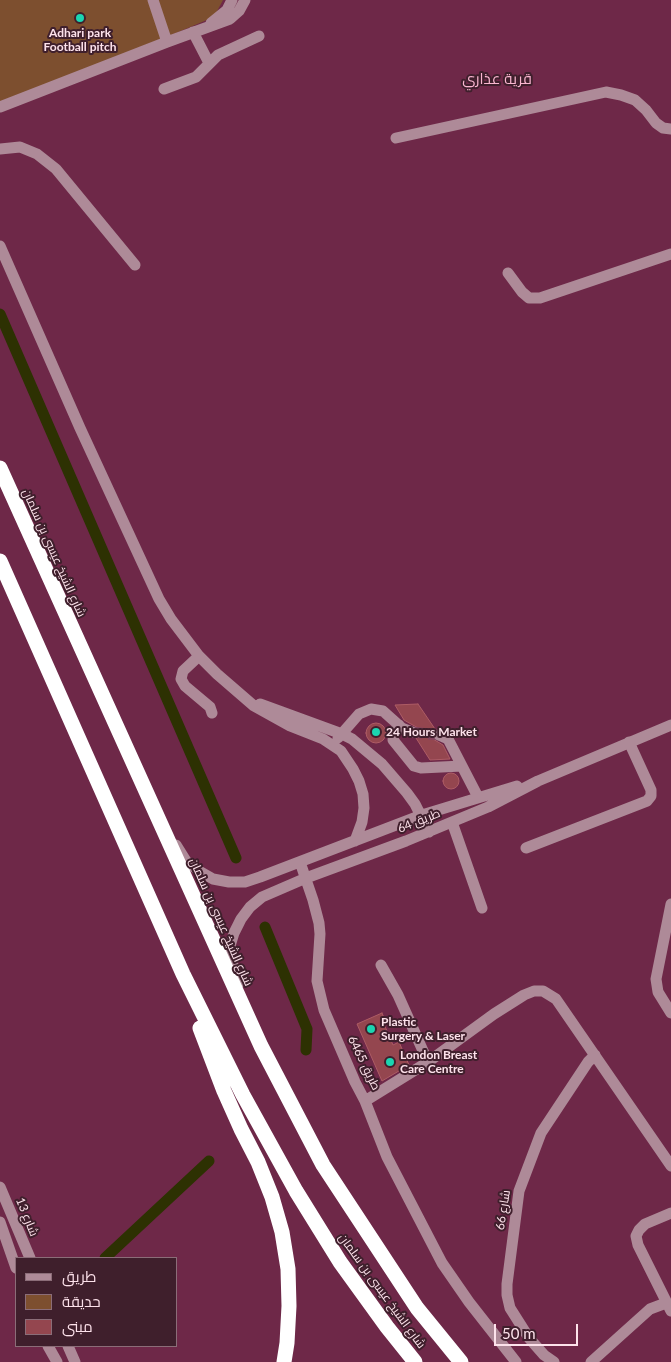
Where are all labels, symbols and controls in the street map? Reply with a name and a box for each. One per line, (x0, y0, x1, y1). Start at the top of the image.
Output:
marker: Adhari park Football pitch (74, 12, 86, 24)
place label: Adhari park Football pitch (44, 26, 116, 54)
district label: قرية عذاري (462, 70, 532, 88)
street label: شارع الشيخ عيسى بن سلمان (19, 487, 89, 619)
place label: 24 Hours Market (386, 725, 477, 739)
marker: 24 Hours Market (370, 726, 382, 738)
street label: طريق 64 (396, 806, 442, 836)
street label: شارع الشيخ عيسى بن سلمان (186, 856, 256, 988)
place label: Plastic Surgery & Laser (381, 1015, 465, 1043)
marker: Plastic Surgery & Laser (365, 1023, 377, 1035)
street label: طريق 6465 (345, 1034, 383, 1092)
place label: London Breast Care Centre (400, 1048, 477, 1076)
marker: London Breast Care Centre (384, 1056, 396, 1068)
street label: شارع 66 (493, 1189, 513, 1231)
street label: شارع 13 (13, 1196, 41, 1238)
street label: شارع الشيخ عيسى بن سلمان (335, 1231, 429, 1351)
legend (15, 1257, 178, 1347)
text: طريق (62, 1267, 96, 1285)
text: حديقة (62, 1292, 101, 1310)
scale bar (496, 1314, 580, 1346)
text: مبنى (62, 1317, 93, 1335)
text: 50 m (502, 1324, 536, 1342)

